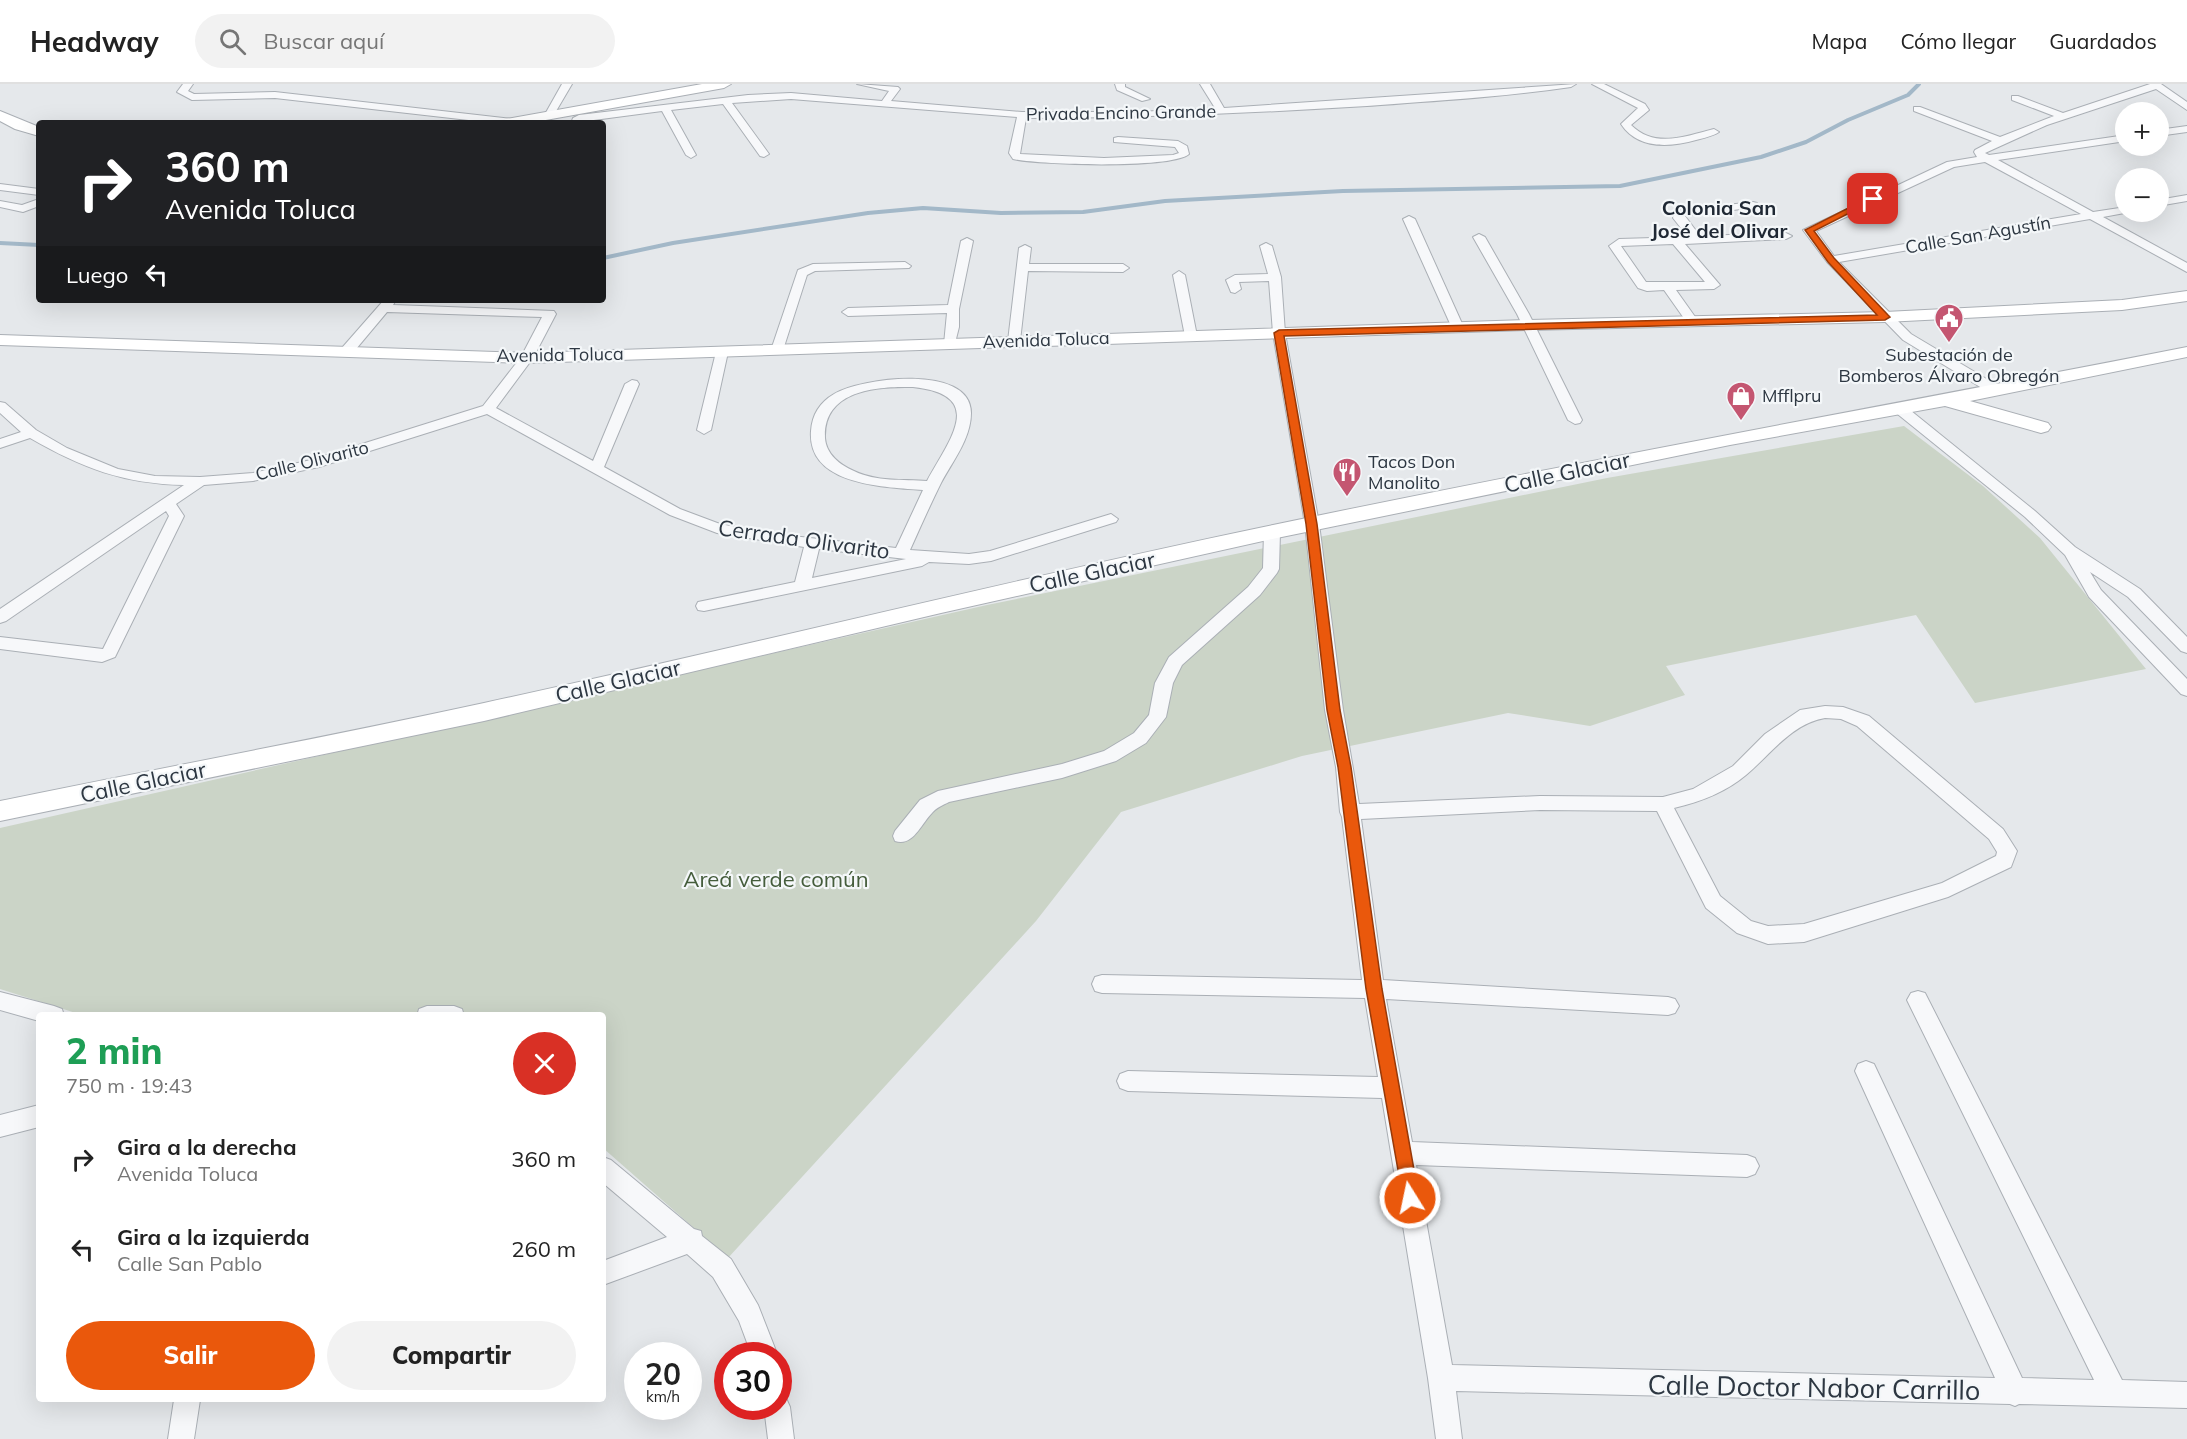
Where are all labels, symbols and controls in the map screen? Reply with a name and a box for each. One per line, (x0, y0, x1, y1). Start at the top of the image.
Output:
search box (195, 14, 615, 68)
text: Headway (30, 24, 159, 59)
icon: search (216, 25, 249, 58)
text: Buscar aquí (264, 27, 384, 55)
text: Mapa (1812, 28, 1867, 54)
text: Cómo llegar (1900, 28, 2016, 54)
text: Guardados (2049, 28, 2157, 54)
street label: Privada Encino Grande (1026, 99, 1216, 126)
map controls (2115, 102, 2169, 222)
button: + (2115, 102, 2169, 156)
text: 360 m (165, 140, 290, 193)
icon: right (66, 144, 144, 222)
button: − (2115, 168, 2169, 222)
pin (1847, 173, 1898, 224)
icon: arrive (1856, 182, 1889, 215)
text: Avenida Toluca (165, 192, 356, 226)
district label: Colonia San José del Olivar (1651, 195, 1787, 243)
street label: Calle San Agustín (1903, 210, 2053, 259)
icon: left (140, 258, 173, 291)
text: Luego (66, 261, 128, 289)
public building icon: Subestación de Bomberos Álvaro Obregón (1933, 302, 1965, 344)
street label: Avenida Toluca (982, 326, 1110, 353)
street label: Avenida Toluca (496, 342, 624, 367)
place label: Subestación de Bomberos Álvaro Obregón (1839, 343, 2059, 387)
shop icon: Mfflpru (1725, 380, 1757, 422)
place label: Mfflpru (1762, 384, 1821, 407)
street label: Calle Olivarito (253, 435, 371, 486)
street label: Calle Glaciar (1502, 445, 1632, 499)
place label: Tacos Don Manolito (1368, 450, 1455, 494)
restaurant icon: Tacos Don Manolito (1331, 456, 1363, 498)
street label: Cerrada Olivarito (716, 513, 892, 565)
street label: Calle Glaciar (1027, 545, 1157, 599)
street label: Calle Glaciar (553, 653, 683, 709)
street label: Calle Glaciar (78, 755, 208, 809)
park label: Areá verde común (683, 865, 869, 893)
text: 2 min (66, 1028, 162, 1073)
button: close (513, 1032, 576, 1095)
text: 750 m · 19:43 (66, 1073, 192, 1098)
text: Gira a la derecha (117, 1133, 297, 1161)
icon: right (66, 1143, 99, 1176)
text: 360 m (511, 1145, 576, 1173)
text: Avenida Toluca (117, 1161, 258, 1186)
position arrow (1378, 1166, 1442, 1230)
text: Gira a la izquierda (117, 1223, 310, 1251)
icon: left (66, 1233, 99, 1266)
text: 260 m (511, 1235, 576, 1263)
text: Calle San Pablo (117, 1251, 262, 1276)
button: Salir (66, 1321, 315, 1390)
button: Compartir (327, 1321, 576, 1390)
speed limit sign: 30 (714, 1342, 792, 1420)
text: 20 (645, 1355, 681, 1393)
street label: Calle Doctor Nabor Carrillo (1647, 1367, 1981, 1407)
text: km/h (646, 1387, 680, 1406)

